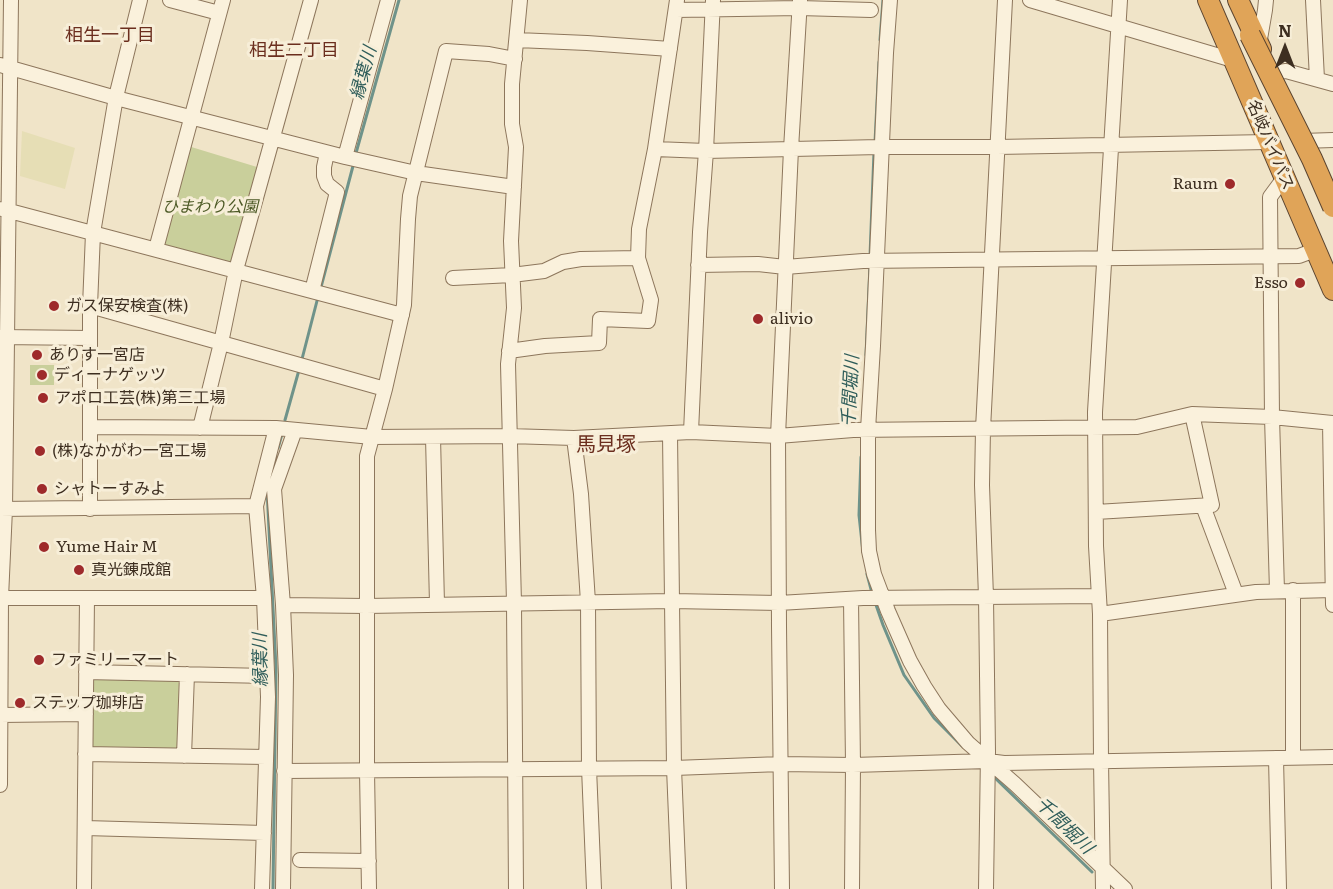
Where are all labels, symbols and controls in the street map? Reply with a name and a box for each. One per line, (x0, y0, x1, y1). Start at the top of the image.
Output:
north arrow (1255, 18, 1315, 78)
text: N (1278, 18, 1292, 42)
district label: 相生一丁目 (65, 25, 155, 47)
district label: 相生二丁目 (249, 40, 339, 62)
water label: 縁葉川 (347, 44, 381, 102)
street label: 名岐バイパス (1242, 97, 1298, 193)
place label: Raum (1173, 174, 1218, 194)
marker: Raum (1223, 177, 1237, 191)
park label: ひまわり公園 (162, 197, 258, 217)
place label: Esso (1254, 273, 1288, 293)
marker: Esso (1293, 276, 1307, 290)
place label: ガス保安検査(株) (66, 296, 189, 316)
marker: ガス保安検査(株) (47, 299, 61, 313)
place label: alivio (770, 309, 813, 329)
marker: alivio (751, 312, 765, 326)
place label: ありす一宮店 (49, 345, 145, 365)
marker: ありす一宮店 (30, 348, 44, 362)
water label: 千間堀川 (838, 354, 864, 428)
place label: ディーナゲッツ (54, 365, 166, 385)
marker: ディーナゲッツ (35, 368, 49, 382)
place label: アポロ工芸(株)第三工場 (55, 388, 226, 408)
marker: アポロ工芸(株)第三工場 (36, 391, 50, 405)
district label: 馬見塚 (576, 433, 636, 457)
place label: (株)なかがわ一宮工場 (52, 441, 207, 461)
marker: (株)なかがわ一宮工場 (33, 444, 47, 458)
place label: シャトーすみよ (54, 479, 166, 499)
marker: シャトーすみよ (35, 482, 49, 496)
place label: Yume Hair M (56, 537, 157, 557)
marker: Yume Hair M (37, 540, 51, 554)
place label: 真光錬成館 (91, 560, 171, 580)
marker: 真光錬成館 (72, 563, 86, 577)
water label: 縁葉川 (250, 633, 272, 687)
place label: ファミリーマート (51, 650, 179, 670)
marker: ファミリーマート (32, 653, 46, 667)
place label: ステップ珈琲店 (32, 693, 144, 713)
marker: ステップ珈琲店 (13, 696, 27, 710)
water label: 千間堀川 (1031, 793, 1097, 859)

